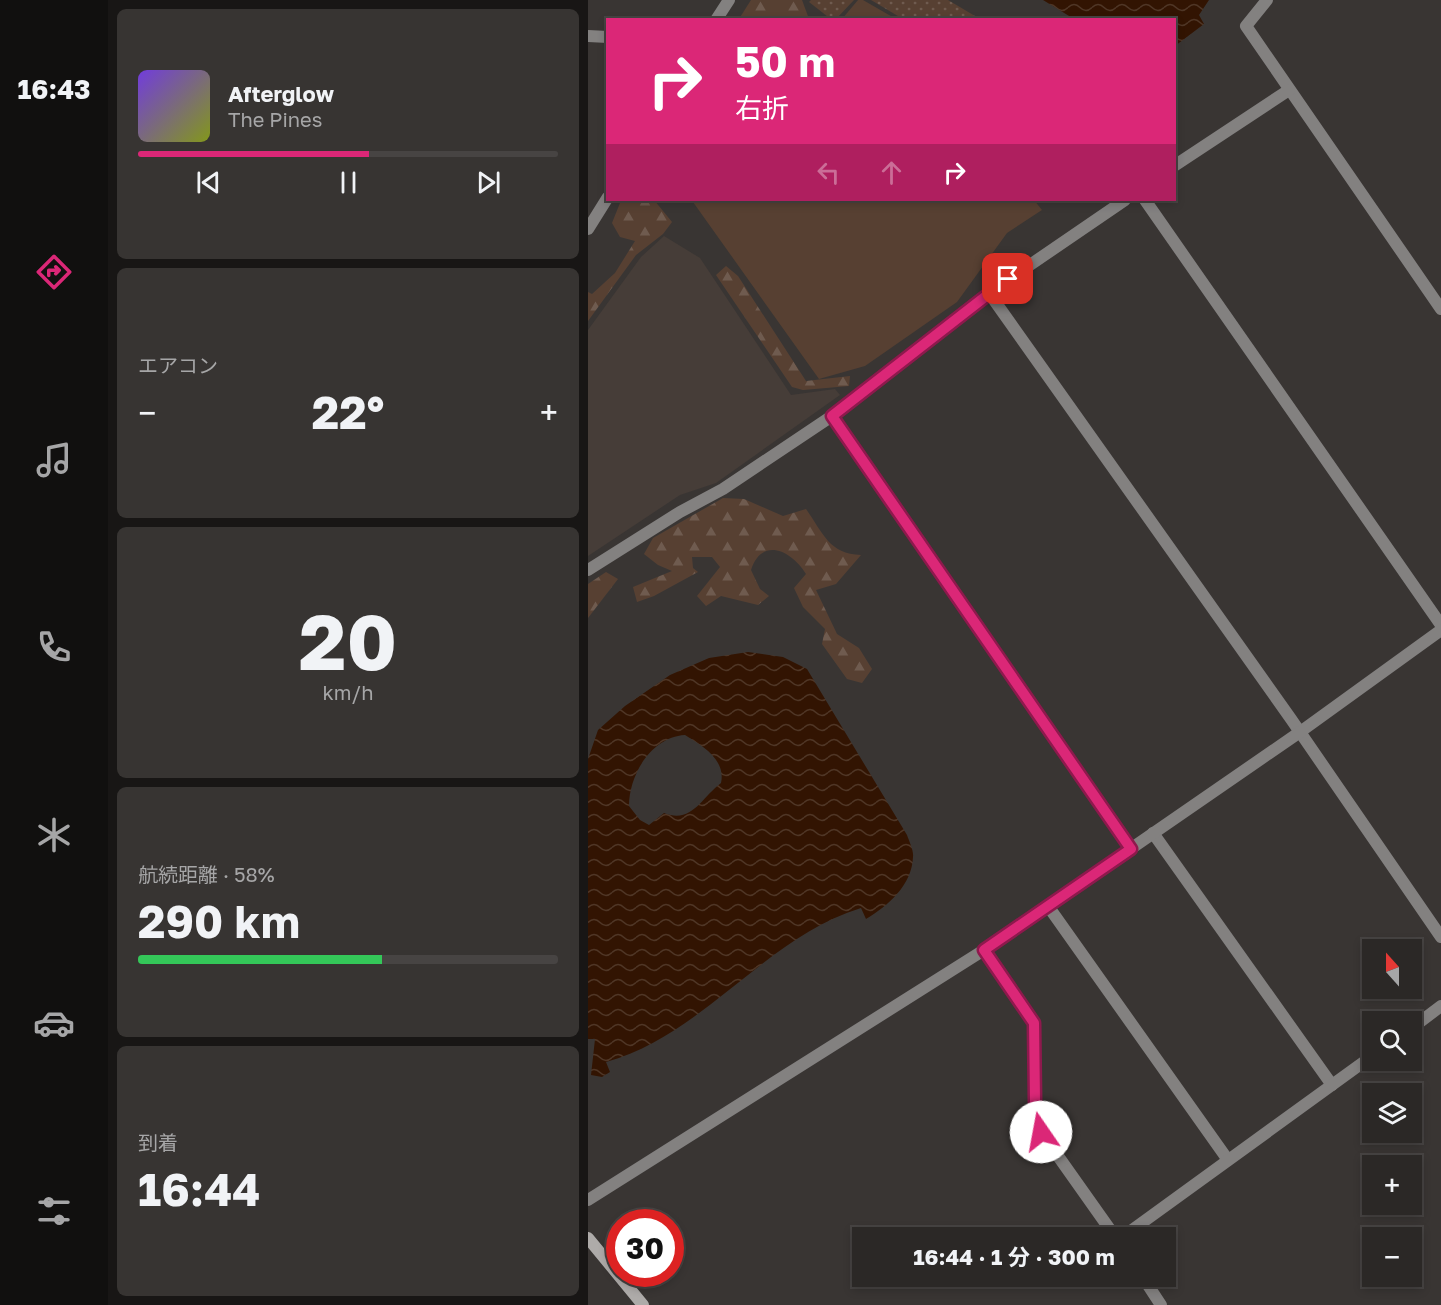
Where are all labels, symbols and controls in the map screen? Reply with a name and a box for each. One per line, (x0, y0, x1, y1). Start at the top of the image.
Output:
text: 50 m (735, 36, 835, 86)
icon: right (636, 42, 714, 120)
text: 16:43 (17, 73, 91, 105)
text: Afterglow (228, 80, 334, 107)
text: 右折 (735, 92, 789, 124)
text: The Pines (228, 107, 322, 131)
icon: left (812, 156, 845, 189)
icon: ahead (875, 156, 908, 189)
icon: right (938, 156, 971, 189)
icon: previous (192, 166, 225, 199)
icon: pause (332, 166, 365, 199)
icon: next (472, 166, 505, 199)
icon: directions (33, 251, 75, 293)
pin (982, 253, 1033, 304)
icon: arrive (991, 262, 1024, 295)
text: エアコン (138, 353, 218, 377)
text: 22° (312, 385, 384, 439)
text: − (138, 393, 156, 432)
text: + (540, 393, 558, 432)
icon: music (33, 439, 75, 481)
text: 20 (299, 594, 397, 687)
icon: phone (33, 626, 75, 668)
text: km/h (323, 680, 373, 704)
icon: climate (33, 814, 75, 856)
text: 航続距離 · 58% (138, 862, 275, 886)
text: 290 km (138, 894, 300, 948)
north arrow (1362, 939, 1422, 999)
map controls (1362, 939, 1422, 1287)
icon: car (33, 1002, 75, 1044)
button: search (1362, 1011, 1422, 1071)
button: layers (1362, 1083, 1422, 1143)
position arrow (1009, 1100, 1073, 1164)
text: 到着 (138, 1130, 178, 1154)
button: + (1362, 1155, 1422, 1215)
text: 16:44 (138, 1162, 260, 1216)
icon: filters (33, 1190, 75, 1232)
speed limit sign: 30 (606, 1209, 684, 1287)
button: − (1362, 1227, 1422, 1287)
text: 16:44 · 1 分 · 300 m (913, 1243, 1115, 1270)

